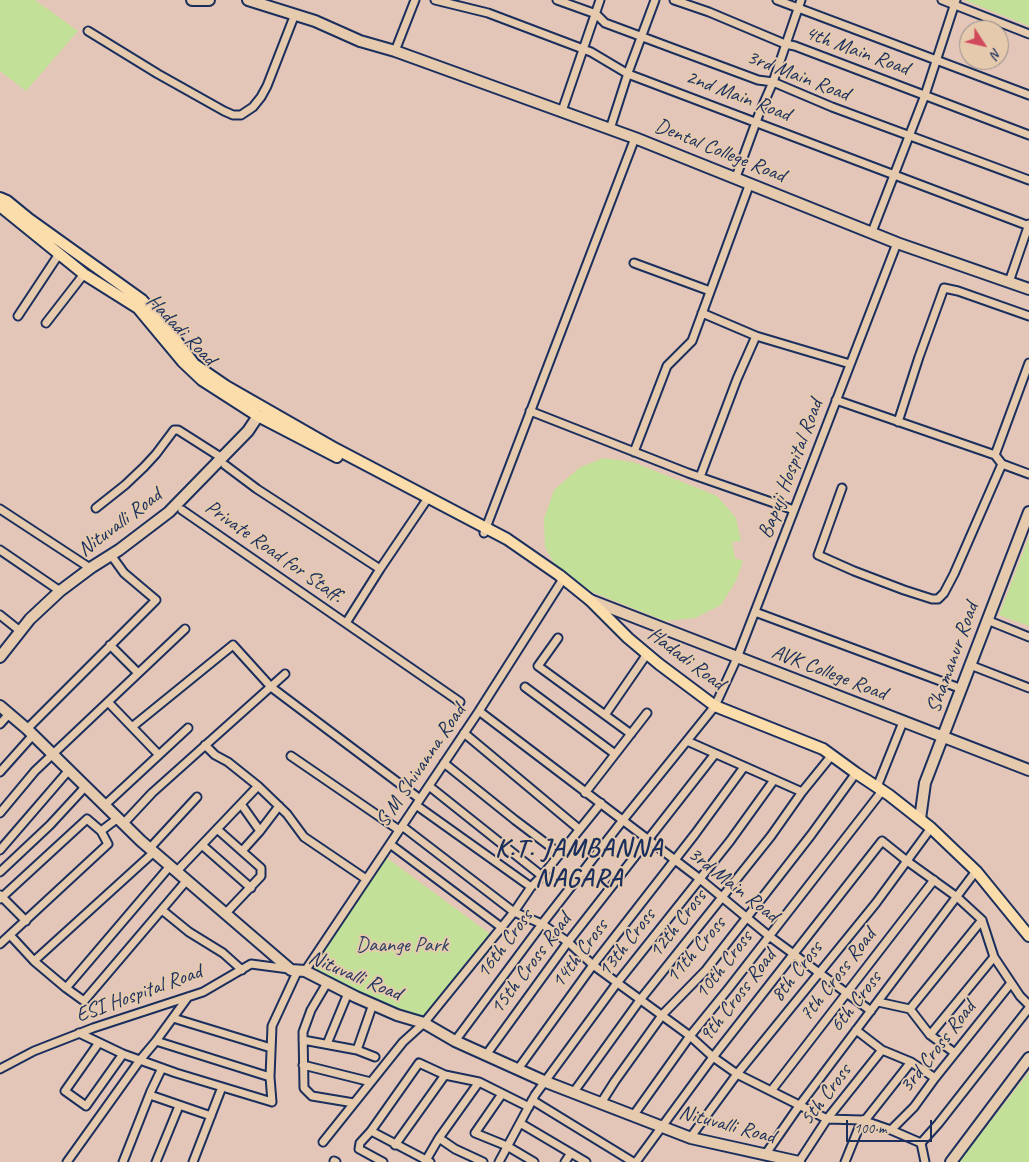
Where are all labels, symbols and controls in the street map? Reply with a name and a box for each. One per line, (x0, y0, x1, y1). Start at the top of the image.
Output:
north arrow (959, 20, 1009, 70)
street label: 4th Main Road (802, 21, 912, 81)
street label: 3rd Main Road (743, 45, 853, 107)
text: N (986, 45, 1005, 62)
street label: 2nd Main Road (682, 65, 794, 127)
street label: Dental College Road (651, 113, 789, 189)
street label: Hadadi Road (141, 289, 221, 371)
street label: Bapuji Hospital Road (753, 396, 829, 542)
street label: Nituvalli Road (73, 483, 167, 563)
street label: Private Road for Staff. (200, 495, 348, 609)
street label: Shamanur Road (921, 599, 985, 717)
street label: Hadadi Road (642, 622, 730, 696)
street label: AVK College Road (768, 640, 890, 706)
street label: S M Shivanna Road (371, 700, 471, 832)
district label: K.T. JAMBANNA NAGARA (494, 833, 664, 894)
street label: 3rd Main Road (683, 842, 783, 928)
street label: 12th Cross (644, 885, 712, 963)
street label: 13th Cross (593, 904, 661, 982)
street label: 16th Cross (471, 905, 539, 983)
street label: 15th Cross Road (485, 909, 577, 1019)
street label: 11th Cross (660, 912, 732, 988)
street label: 14th Cross (546, 915, 614, 993)
street label: 7th Cross Road (794, 924, 882, 1026)
street label: 10th Cross (690, 926, 758, 1004)
park label: Daange Park (356, 932, 448, 958)
street label: 8th Cross (765, 937, 829, 1007)
street label: Nituvalli Road (305, 945, 405, 1007)
street label: 9th Cross Road (694, 945, 782, 1047)
street label: ESI Hospital Road (73, 960, 205, 1028)
street label: 6th Cross (824, 967, 888, 1037)
street label: 3rd Cross Road (894, 996, 982, 1098)
street label: 5th Cross (795, 1059, 857, 1131)
street label: Nituvalli Road (676, 1100, 778, 1150)
scale bar (849, 1110, 935, 1142)
text: 100 m (854, 1119, 886, 1138)

